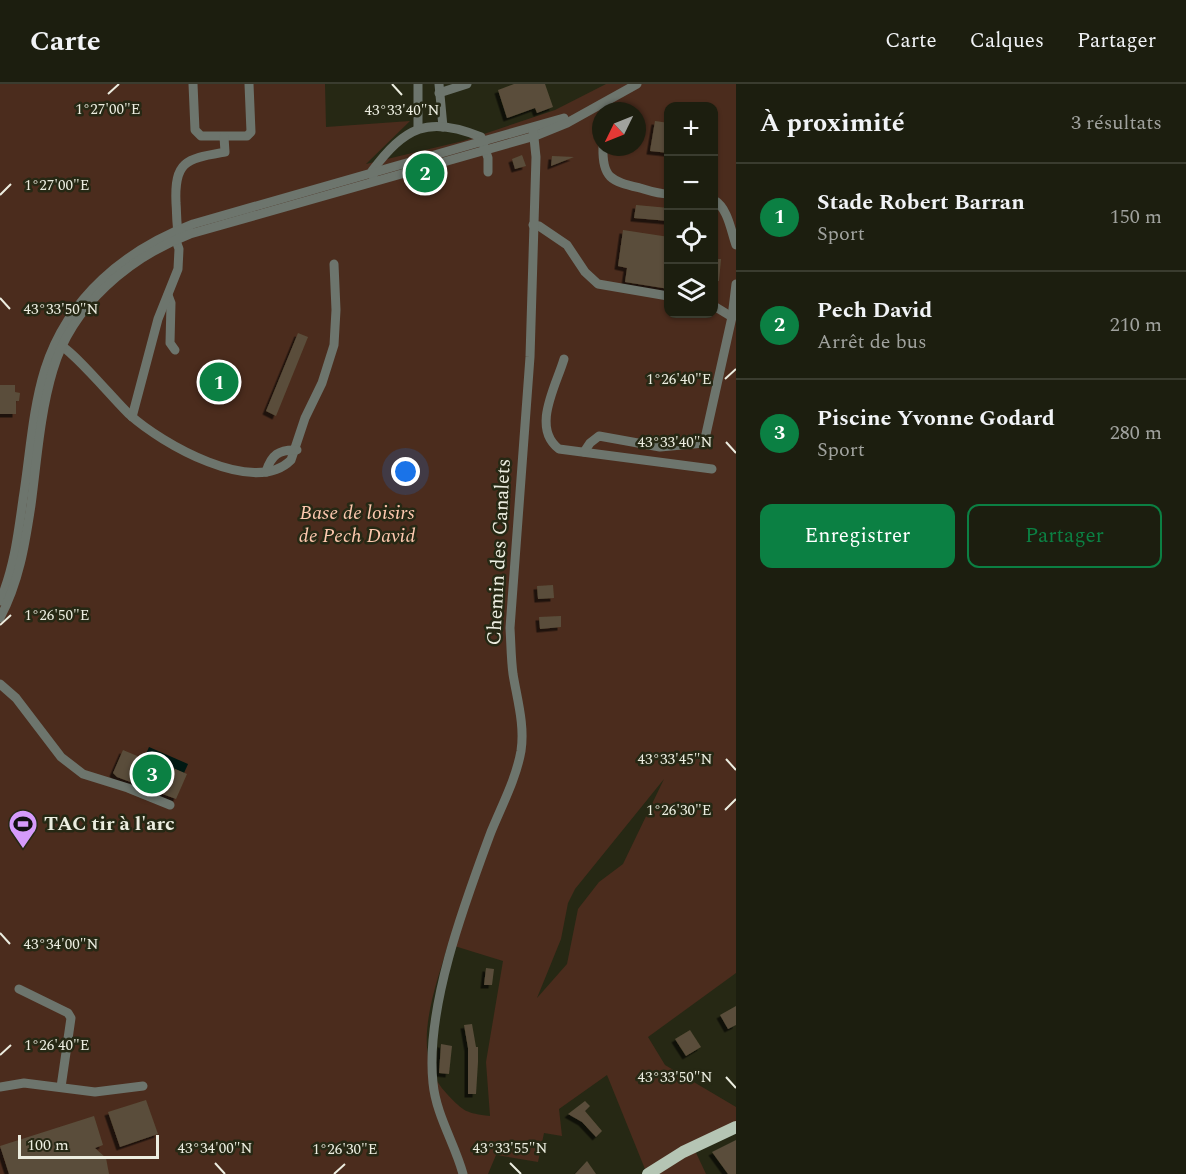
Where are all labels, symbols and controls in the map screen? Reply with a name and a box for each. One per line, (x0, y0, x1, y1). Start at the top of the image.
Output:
text: Carte (30, 20, 101, 63)
text: Carte (885, 25, 937, 57)
text: Calques (970, 25, 1044, 57)
text: Partager (1077, 25, 1156, 57)
text: 1°27'00"E (75, 98, 141, 121)
text: 43°33'40"N (365, 99, 440, 122)
north arrow (592, 102, 646, 156)
map controls (664, 102, 718, 318)
button: + (664, 102, 718, 156)
text: À proximité (760, 103, 905, 143)
text: 3 résultats (1071, 108, 1162, 138)
pin: 2 (406, 150, 444, 196)
button: − (664, 156, 718, 210)
text: 1°27'00"E (24, 174, 90, 197)
text: Stade Robert Barran (817, 186, 1025, 219)
text: 1 (774, 202, 785, 232)
text: 150 m (1110, 202, 1162, 232)
button: locate (664, 210, 718, 264)
text: Sport (817, 219, 865, 249)
button: layers (664, 264, 718, 318)
text: Pech David (817, 294, 932, 327)
text: 43°33'50"N (24, 298, 99, 321)
text: 2 (774, 310, 785, 340)
text: 210 m (1110, 310, 1162, 340)
text: Arrêt de bus (817, 327, 927, 357)
pin: 1 (200, 360, 238, 404)
text: 1°26'40"E (646, 368, 712, 391)
text: Piscine Yvonne Godard (817, 402, 1055, 435)
text: 3 (774, 418, 785, 448)
text: 280 m (1110, 418, 1162, 448)
text: 43°33'40"N (638, 431, 713, 454)
text: Sport (817, 435, 865, 465)
your location (391, 457, 420, 486)
street label: Chemin des Canalets (479, 458, 519, 646)
park label: Base de loisirs de Pech David (298, 498, 416, 551)
button: Enregistrer (760, 504, 955, 568)
button: Partager (967, 504, 1162, 568)
text: 1°26'50"E (24, 604, 90, 627)
text: 43°33'45"N (638, 748, 713, 771)
pin: 3 (132, 752, 172, 796)
text: 1°26'30"E (646, 799, 712, 822)
sports icon: TAC tir à l'arc (7, 808, 39, 850)
place label: TAC tir à l'arc (44, 809, 175, 839)
text: 43°34'00"N (24, 933, 99, 956)
text: 1°26'40"E (24, 1034, 90, 1057)
text: 43°33'50"N (638, 1066, 713, 1089)
scale bar (18, 1132, 159, 1160)
text: 100 m (27, 1133, 69, 1157)
text: 43°34'00"N (178, 1137, 253, 1160)
text: 43°33'55"N (473, 1137, 548, 1160)
text: 1°26'30"E (312, 1138, 378, 1161)

